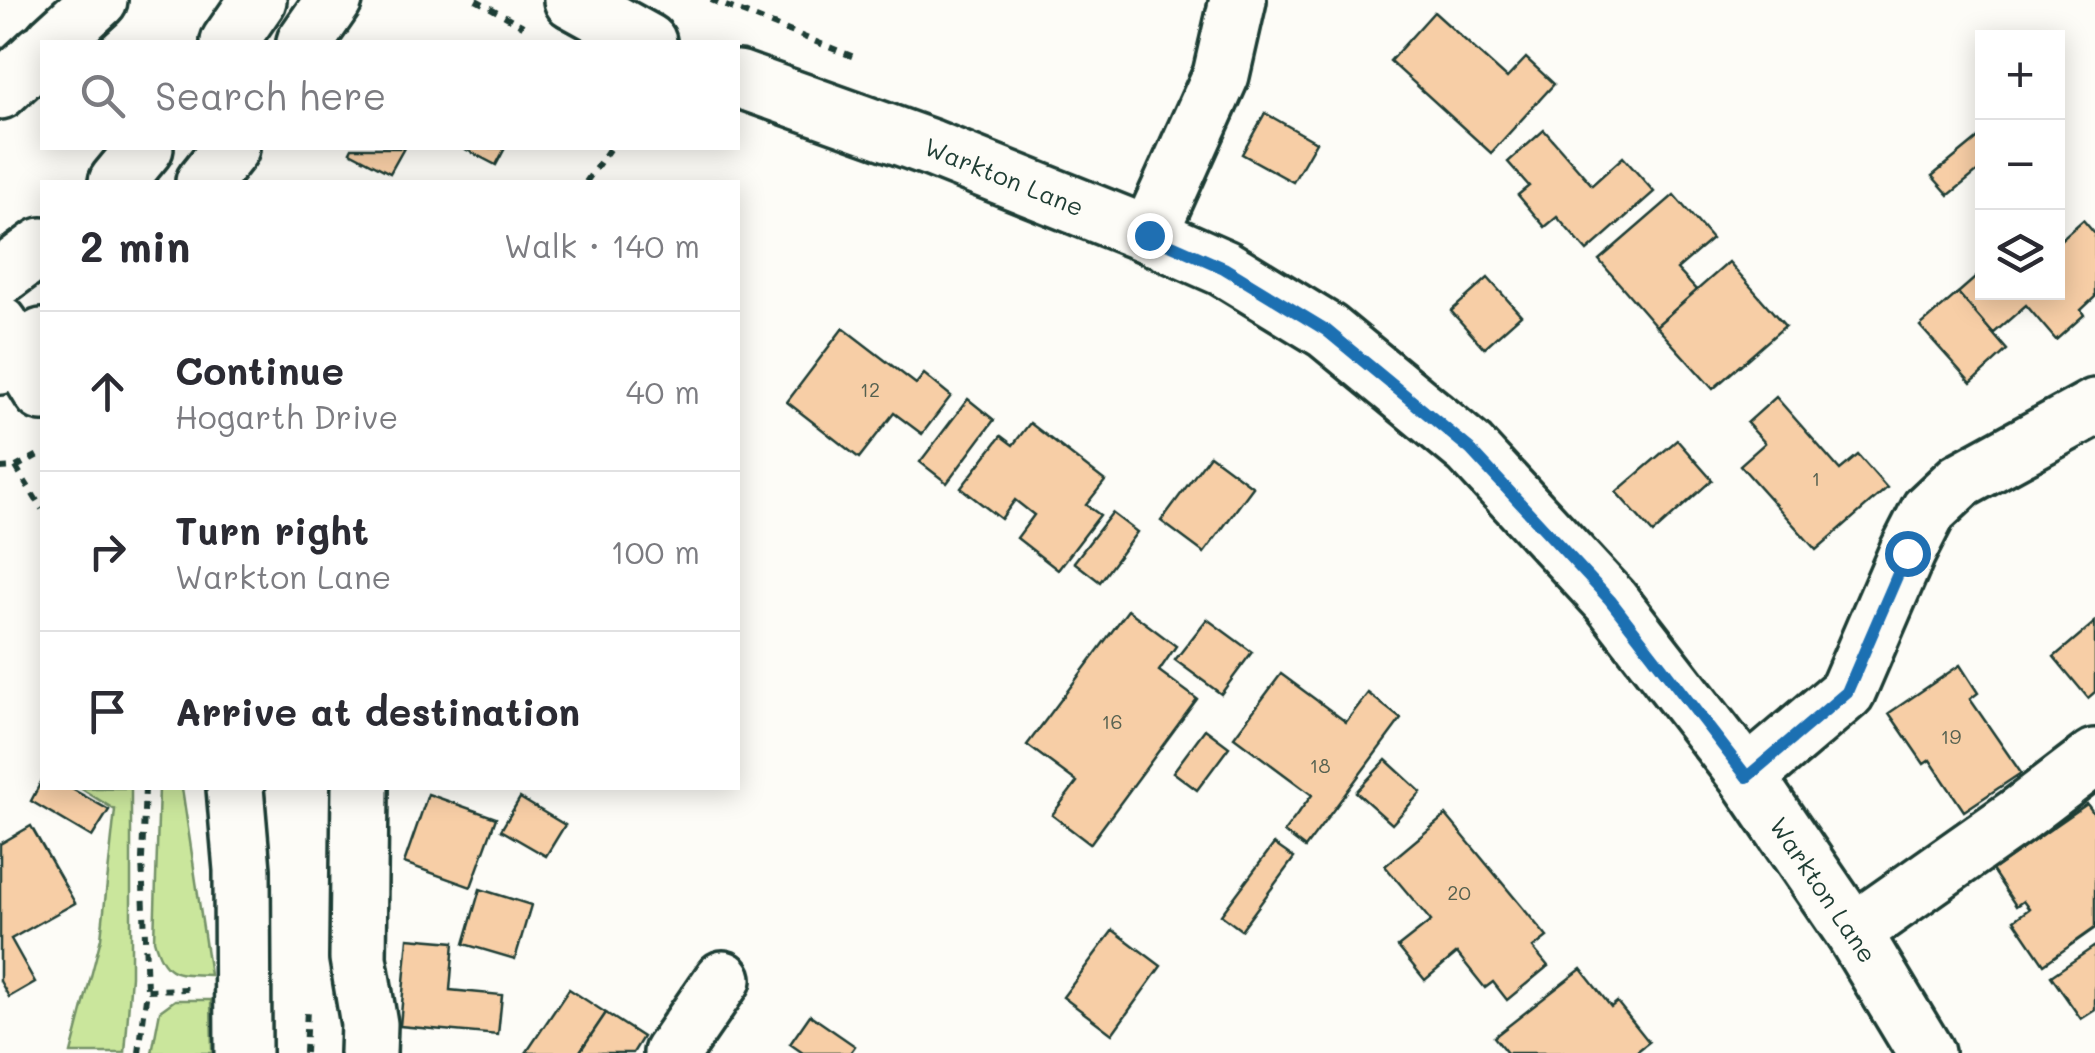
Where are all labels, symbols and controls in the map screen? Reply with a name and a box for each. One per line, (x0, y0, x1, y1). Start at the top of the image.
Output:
map controls (1975, 30, 2065, 300)
button: + (1975, 30, 2065, 120)
search box (40, 40, 740, 150)
icon: search (75, 68, 130, 123)
text: Search here (155, 70, 386, 120)
button: − (1975, 120, 2065, 210)
street label: Warkton Lane (920, 130, 1089, 223)
button: layers (1975, 210, 2065, 300)
route end (1127, 213, 1173, 259)
text: 2 min (80, 218, 190, 273)
text: Walk · 140 m (504, 224, 700, 266)
text: Continue (175, 345, 344, 395)
icon: ahead (80, 364, 135, 419)
text: 40 m (626, 370, 700, 412)
house number: 12 (860, 376, 880, 402)
text: Hogarth Drive (175, 395, 398, 437)
house number: 1 (1812, 465, 1820, 491)
text: Turn right (175, 505, 369, 555)
icon: right (80, 524, 135, 579)
text: 100 m (610, 530, 700, 572)
route start (1885, 531, 1931, 577)
text: Warkton Lane (175, 555, 391, 597)
icon: arrive (80, 684, 135, 739)
text: Arrive at destination (175, 686, 580, 736)
house number: 16 (1101, 708, 1123, 734)
house number: 19 (1941, 723, 1962, 749)
house number: 18 (1309, 752, 1331, 778)
street label: Warkton Lane (1763, 810, 1884, 968)
house number: 20 (1447, 879, 1471, 905)

